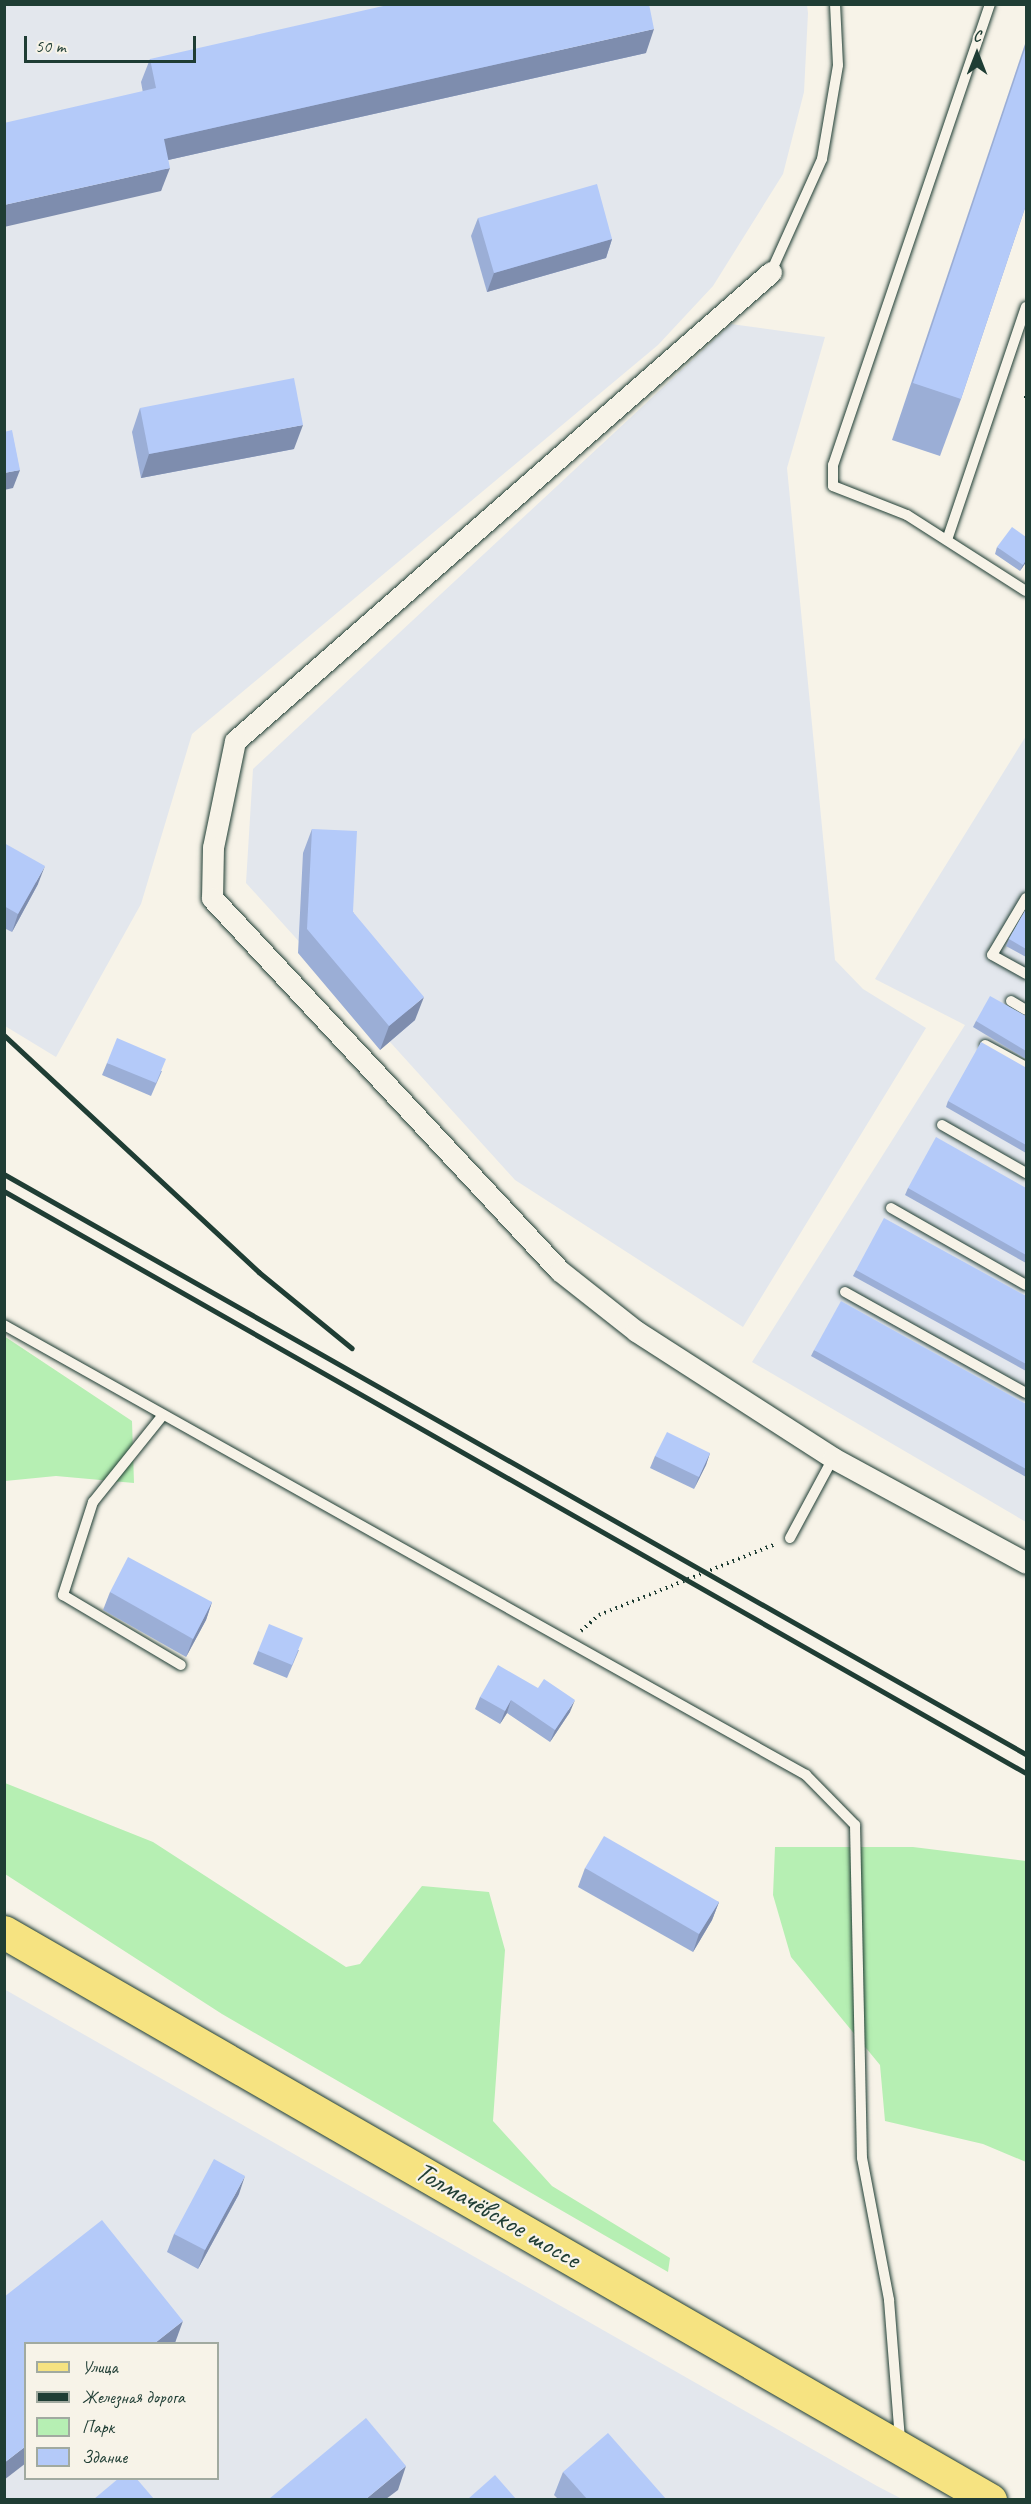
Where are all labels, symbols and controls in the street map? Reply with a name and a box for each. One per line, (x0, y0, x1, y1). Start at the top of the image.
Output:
scale bar (27, 24, 200, 62)
north arrow (947, 24, 1007, 84)
text: С (973, 26, 981, 46)
text: 50 m (35, 35, 66, 57)
street label: Толмачёвское шоссе (410, 2154, 586, 2276)
legend (24, 2342, 219, 2480)
text: Улица (82, 2356, 118, 2378)
text: Железная дорога (82, 2386, 185, 2408)
text: Парк (82, 2416, 114, 2438)
text: Здание (82, 2446, 127, 2468)

